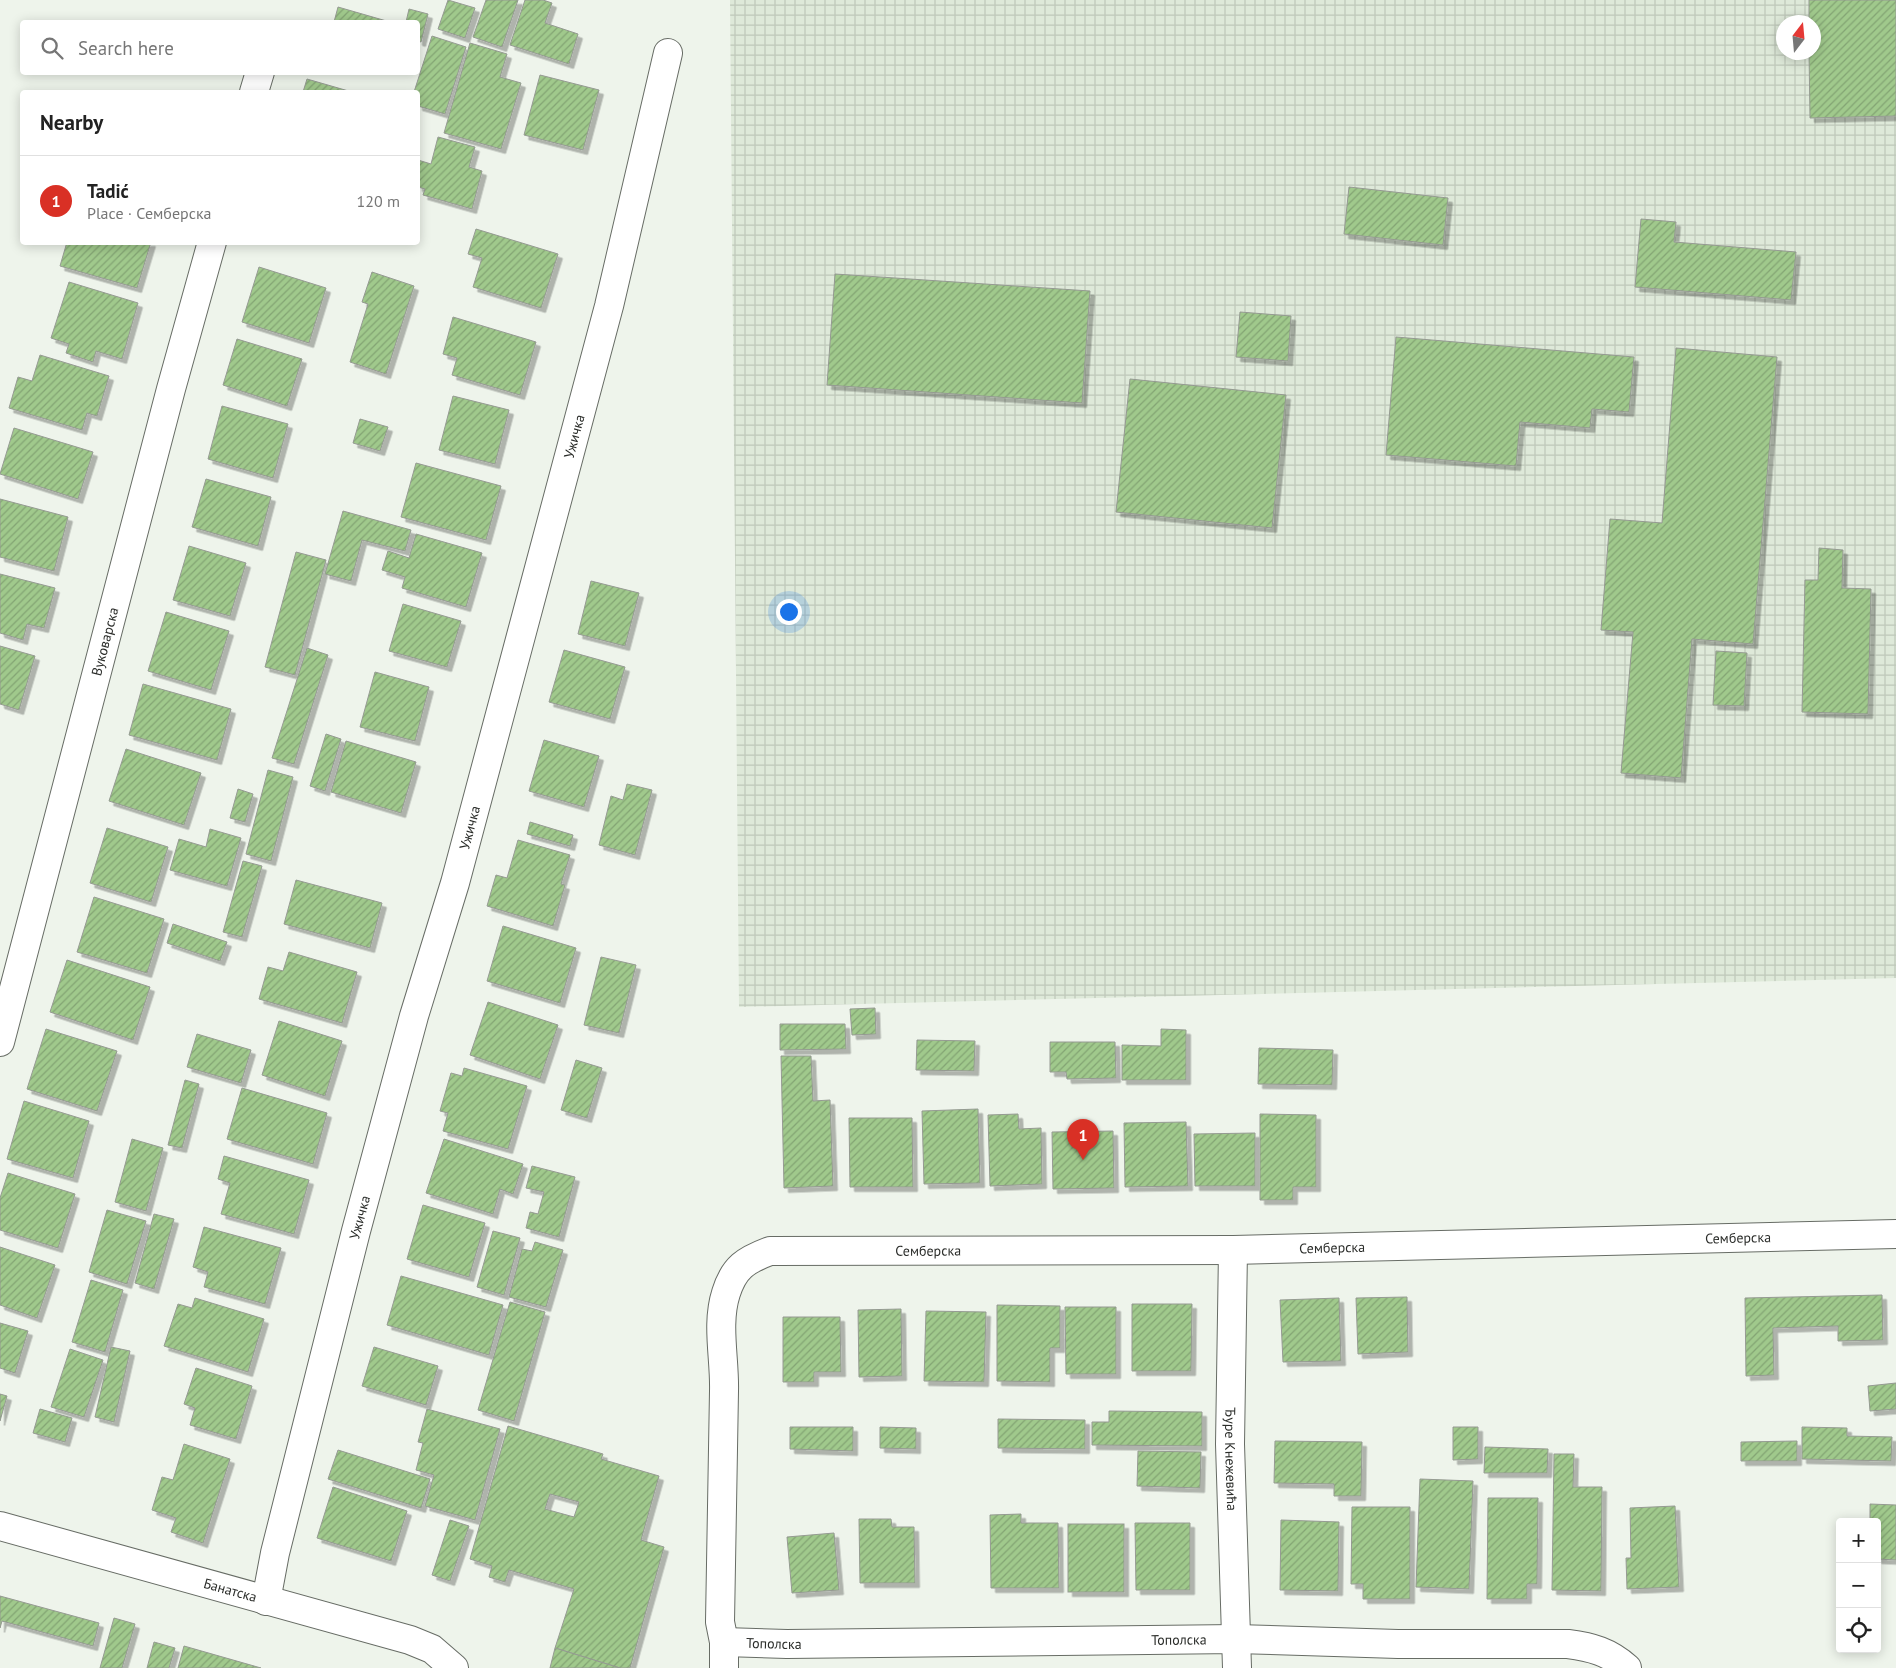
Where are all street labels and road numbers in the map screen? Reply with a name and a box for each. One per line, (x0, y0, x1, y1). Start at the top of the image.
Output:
street label: Ужичка (560, 412, 589, 460)
street label: Вуковарска (87, 605, 122, 678)
street label: Ужичка (455, 804, 484, 852)
street label: Ужичка (345, 1193, 374, 1241)
street label: Семберска (1705, 1228, 1771, 1248)
street label: Семберска (1299, 1238, 1365, 1257)
street label: Семберска (895, 1242, 961, 1260)
street label: Ђуре Кнежевића (1221, 1407, 1241, 1511)
street label: Банатска (202, 1574, 259, 1606)
street label: Тополска (1151, 1630, 1207, 1649)
street label: Тополска (746, 1634, 802, 1653)

